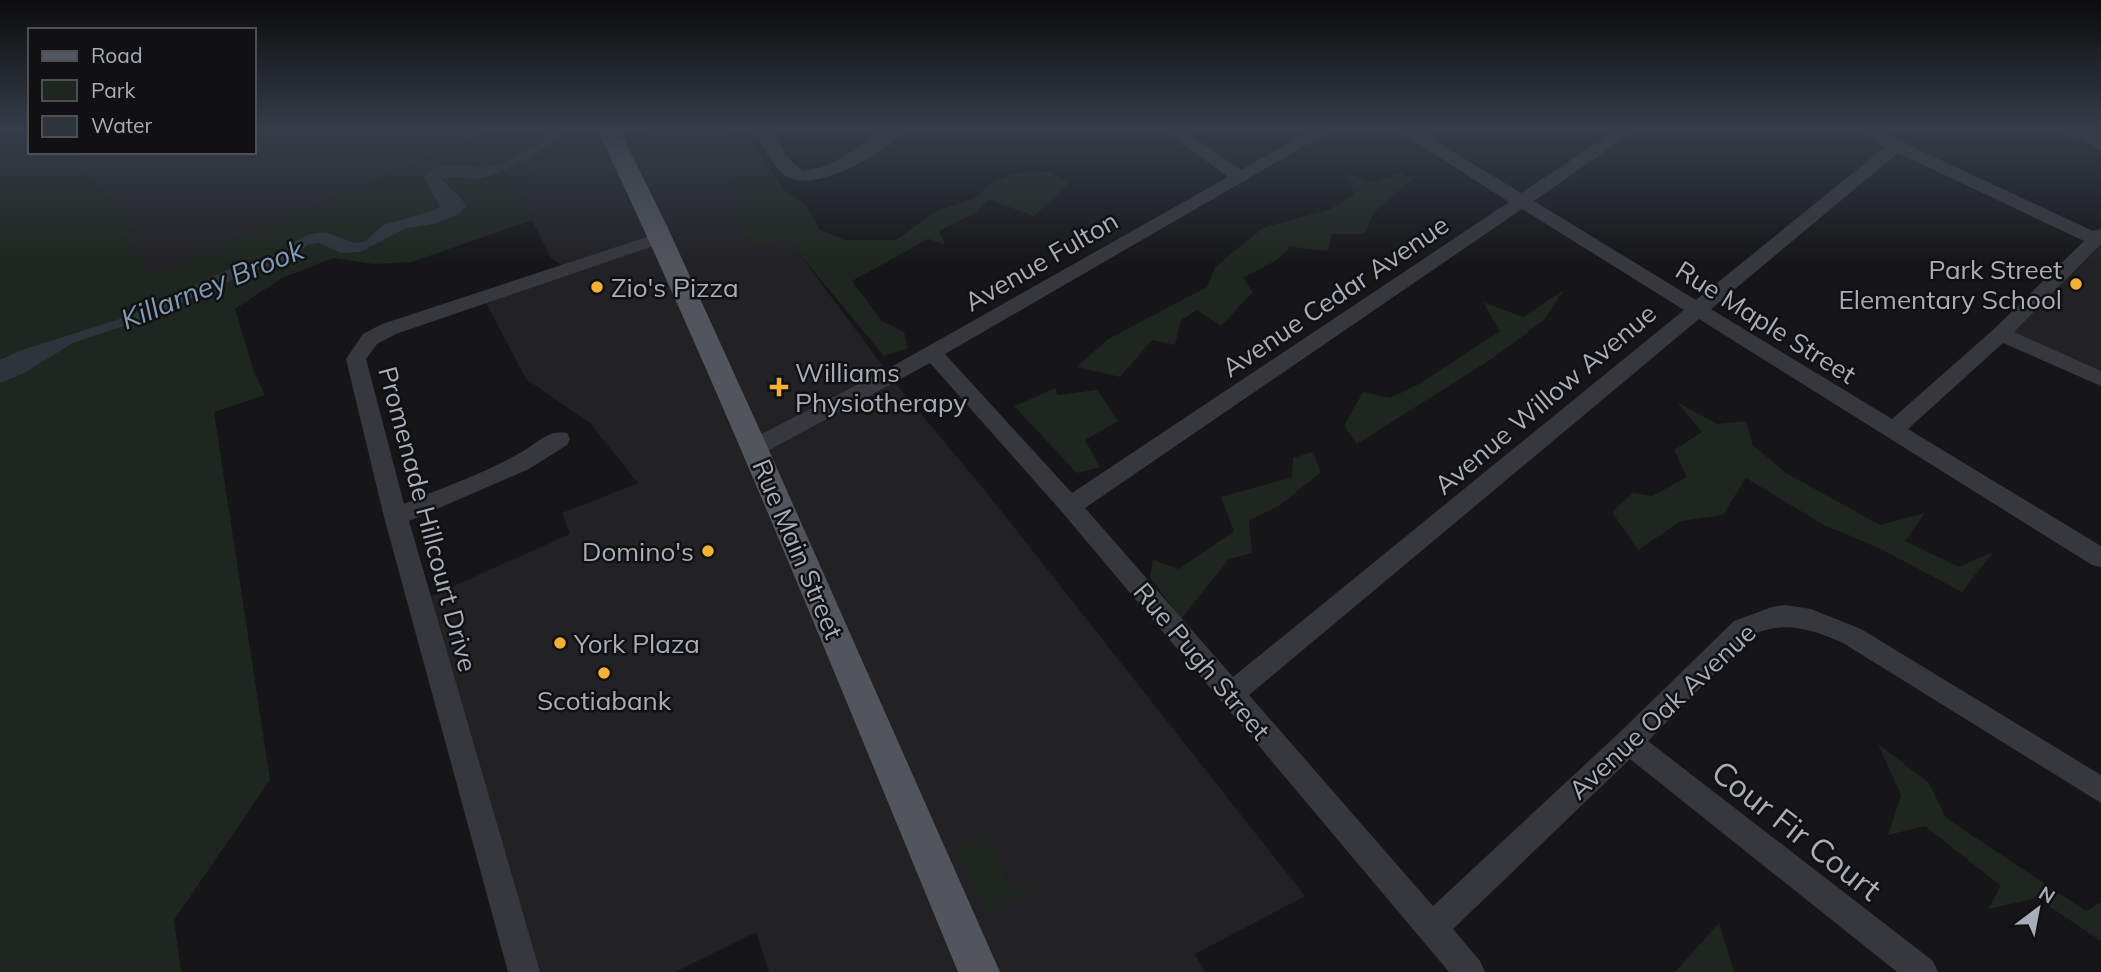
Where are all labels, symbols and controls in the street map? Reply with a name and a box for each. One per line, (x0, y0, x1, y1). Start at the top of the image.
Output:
legend (28, 28, 256, 154)
text: Road (91, 42, 142, 68)
text: Park (91, 77, 135, 103)
text: Water (91, 112, 152, 138)
street label: Avenue Fulton (958, 204, 1124, 318)
street label: Avenue Cedar Avenue (1215, 208, 1455, 384)
water label: Killarney Brook (116, 231, 310, 337)
street label: Rue Maple Street (1670, 253, 1862, 391)
place label: Park Street Elementary School (1838, 253, 2062, 316)
place label: Zio's Pizza (611, 271, 739, 304)
marker: Park Street Elementary School (2068, 276, 2084, 292)
marker: Zio's Pizza (589, 279, 605, 295)
street label: Avenue Willow Avenue (1427, 297, 1663, 501)
place label: Williams Physiotherapy (795, 356, 967, 419)
street label: Promenade Hillcourt Drive (371, 363, 485, 675)
marker: Williams Physiotherapy (769, 377, 789, 397)
street label: Rue Main Street (745, 454, 851, 644)
place label: Domino's (582, 535, 694, 568)
marker: Domino's (700, 543, 716, 559)
street label: Rue Pugh Street (1127, 576, 1277, 746)
street label: Avenue Oak Avenue (1562, 616, 1762, 806)
place label: York Plaza (573, 627, 700, 660)
marker: York Plaza (552, 635, 568, 651)
marker: Scotiabank (596, 665, 612, 681)
place label: Scotiabank (537, 684, 672, 717)
street label: Cour Fir Court (1704, 751, 1890, 909)
north arrow (2003, 874, 2073, 944)
text: N (2035, 881, 2059, 909)

